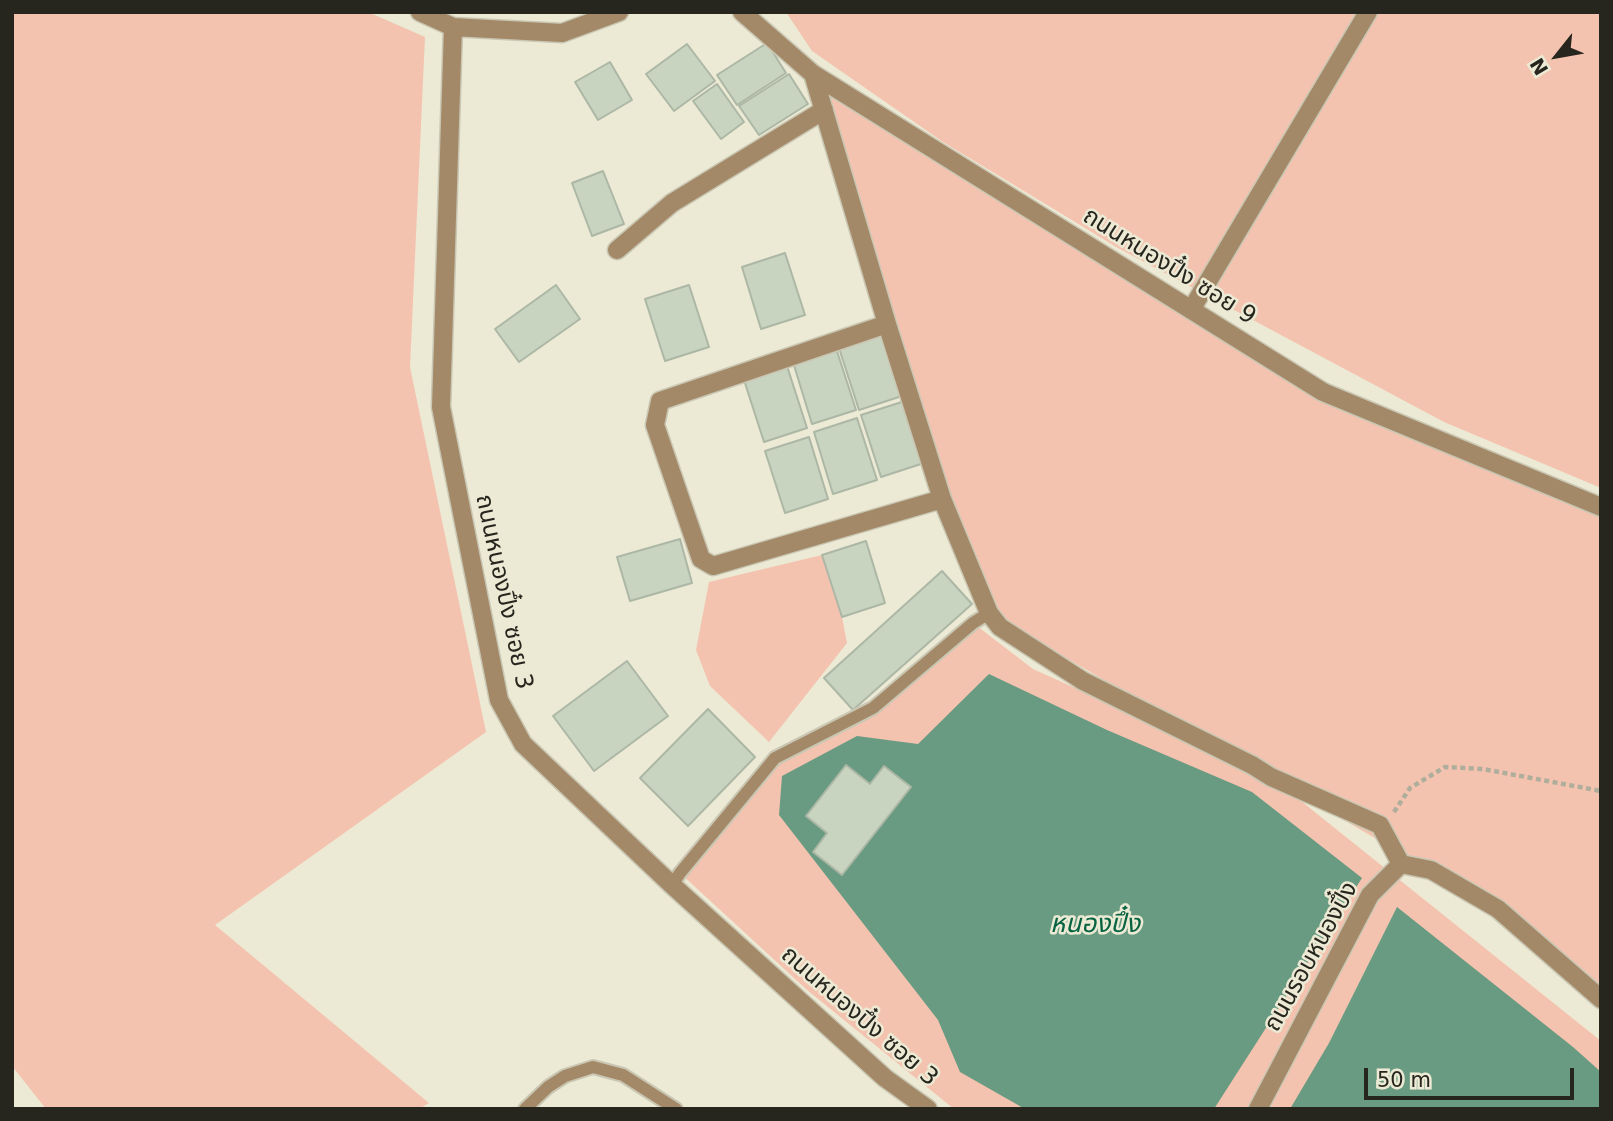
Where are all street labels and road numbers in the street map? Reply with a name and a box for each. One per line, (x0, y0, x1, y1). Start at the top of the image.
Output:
street label: ถนนหนองปึ๋ง ซอย 9 (1077, 202, 1261, 332)
street label: ถนนหนองปึ๋ง ซอย 3 (468, 492, 538, 692)
street label: ถนนรอบหนองปึ๋ง (1259, 877, 1365, 1037)
street label: ถนนหนองปึ๋ง ซอย 3 (775, 941, 943, 1093)

